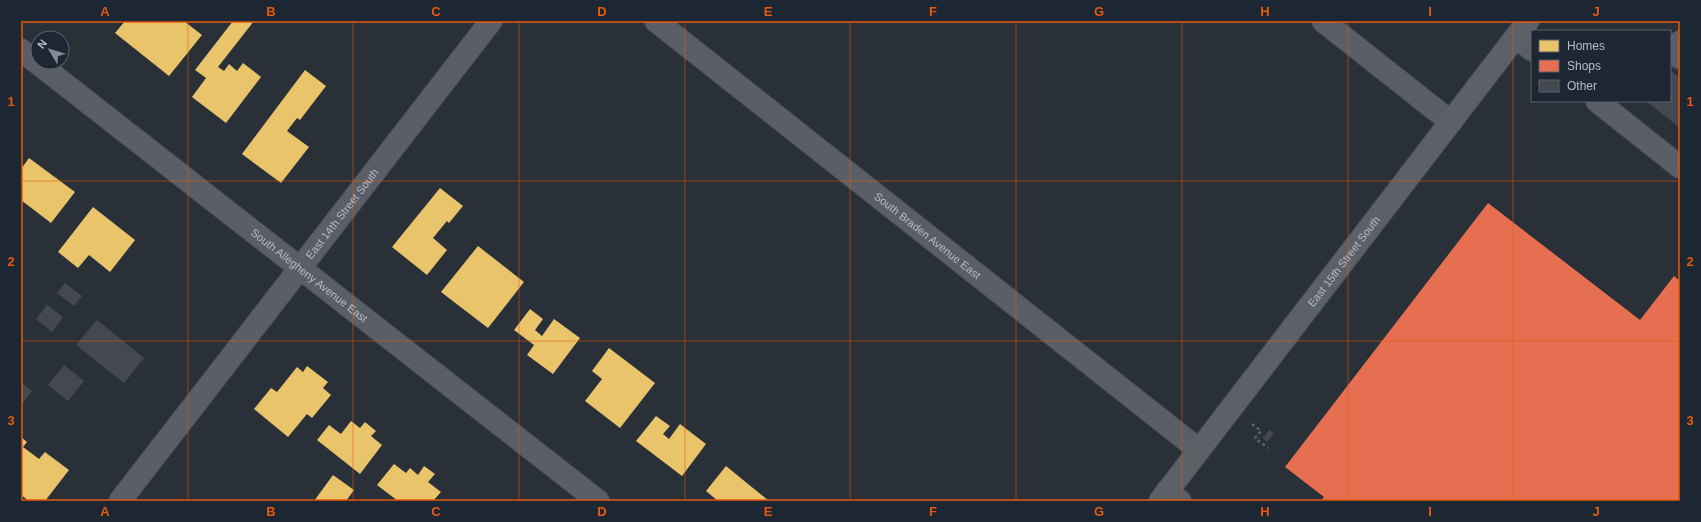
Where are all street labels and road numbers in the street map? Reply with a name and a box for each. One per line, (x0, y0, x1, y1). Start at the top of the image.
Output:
street label: East 14th Street South (303, 166, 381, 261)
street label: South Braden Avenue East (872, 190, 983, 281)
street label: East 15th Street South (1305, 214, 1382, 309)
street label: South Allegheny Avenue East (249, 226, 370, 325)

